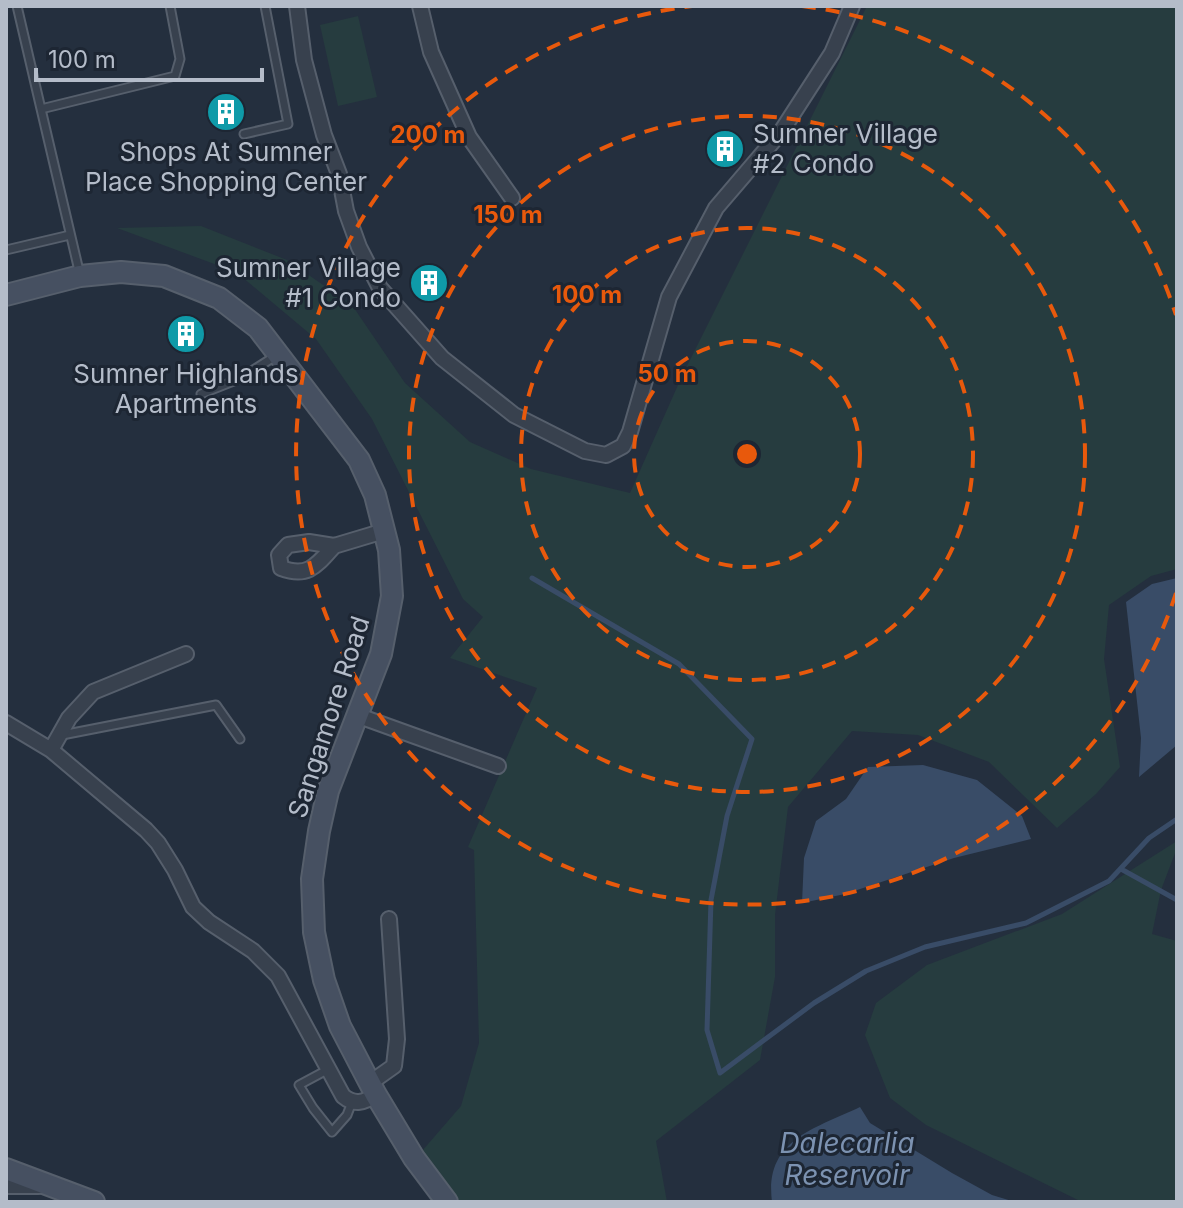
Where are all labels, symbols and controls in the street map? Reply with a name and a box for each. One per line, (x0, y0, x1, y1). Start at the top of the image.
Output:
scale bar (36, 32, 262, 82)
text: 100 m (48, 45, 116, 74)
building icon: Shops At Sumner Place Shopping Center (205, 91, 247, 133)
place label: Sumner Village #2 Condo (753, 118, 938, 179)
text: 200 m (390, 120, 466, 149)
building icon: Sumner Village #2 Condo (704, 128, 746, 170)
place label: Shops At Sumner Place Shopping Center (85, 136, 367, 197)
text: 150 m (473, 200, 543, 229)
place label: Sumner Village #1 Condo (216, 252, 401, 313)
building icon: Sumner Village #1 Condo (408, 262, 450, 304)
text: 100 m (552, 280, 622, 309)
building icon: Sumner Highlands Apartments (165, 313, 207, 355)
place label: Sumner Highlands Apartments (73, 358, 299, 419)
text: 50 m (637, 359, 697, 388)
centre of rings (733, 440, 761, 468)
street label: Sangamore Road (281, 612, 376, 822)
water label: Dalecarlia Reservoir (779, 1126, 915, 1192)

